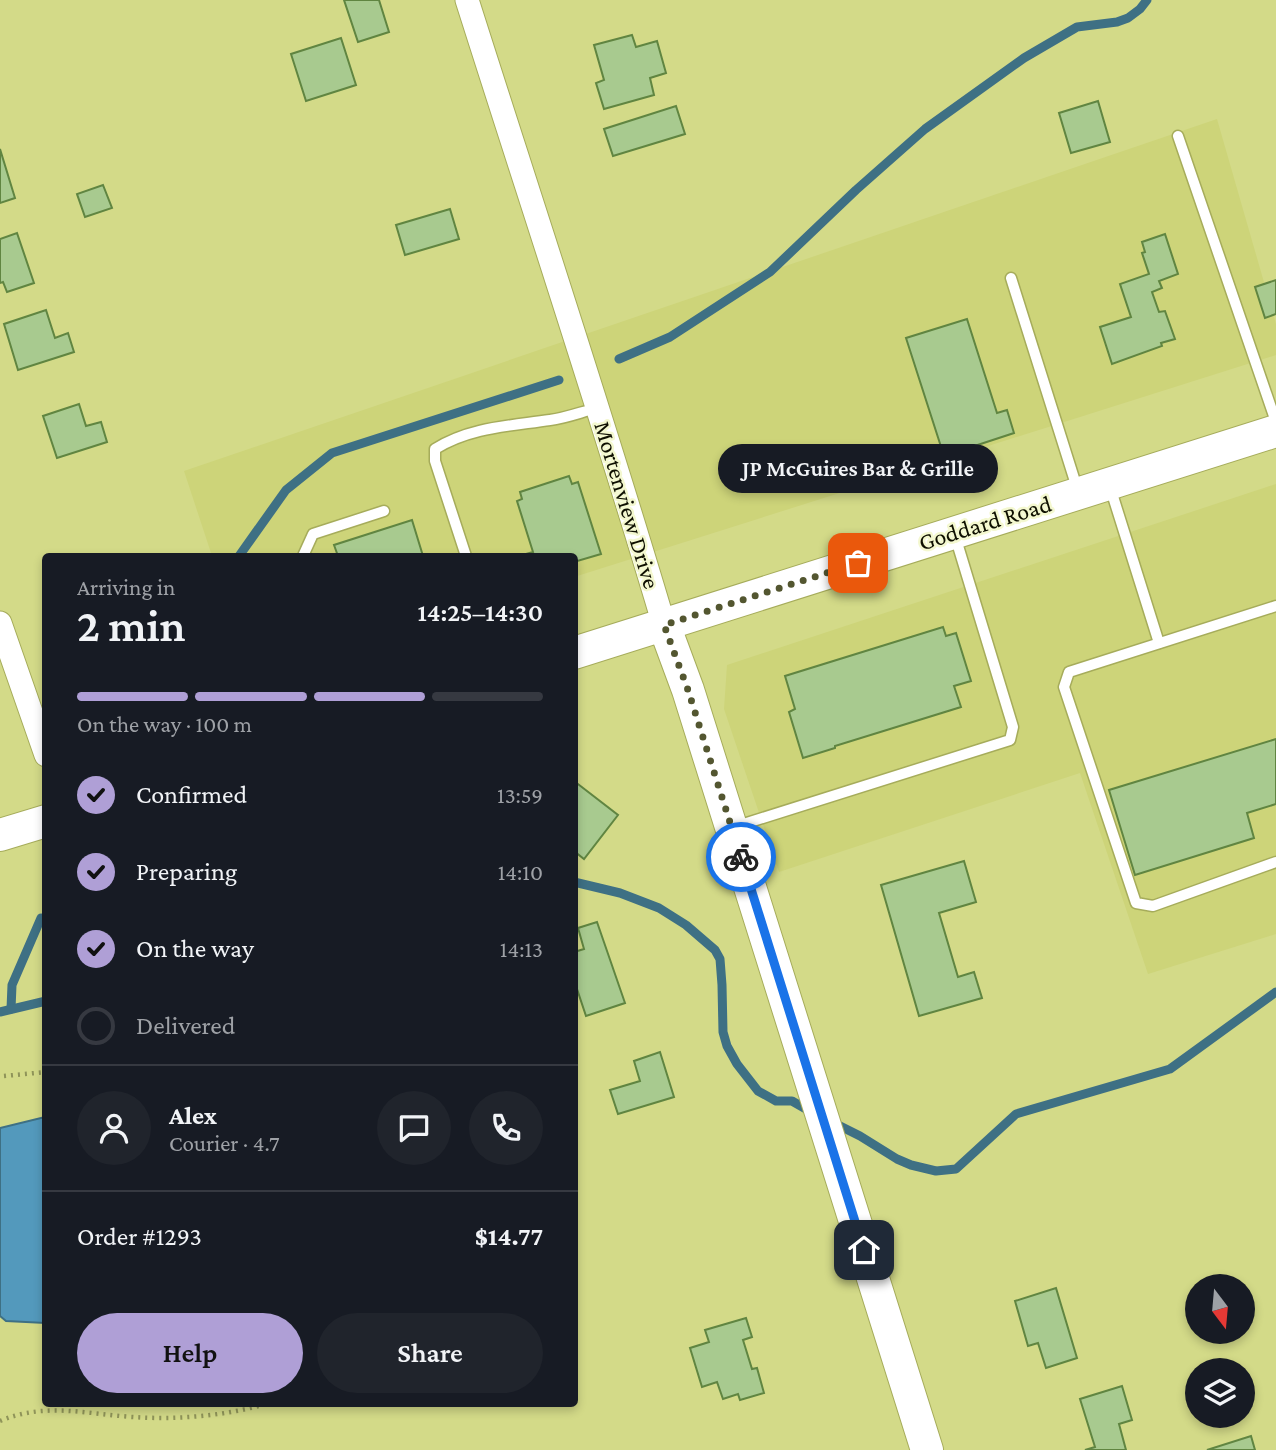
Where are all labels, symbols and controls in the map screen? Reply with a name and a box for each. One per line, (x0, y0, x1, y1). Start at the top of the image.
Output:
street label: Mortenview Drive (589, 418, 666, 592)
callout: JP McGuires Bar & Grille (718, 444, 998, 493)
text: JP McGuires Bar & Grille (742, 455, 974, 481)
street label: Goddard Road (915, 489, 1055, 556)
pin (828, 533, 888, 593)
icon: bag (839, 544, 877, 582)
text: Arriving in (77, 574, 175, 600)
text: 14:25–14:30 (417, 598, 543, 627)
text: 2 min (77, 600, 185, 651)
text: On the way · 100 m (77, 711, 252, 737)
icon: check (77, 776, 115, 814)
text: Confirmed (136, 780, 247, 809)
text: 13:59 (497, 782, 543, 808)
courier (706, 822, 776, 892)
icon: bike (722, 838, 760, 876)
icon: check (77, 853, 115, 891)
text: Preparing (136, 857, 237, 886)
text: 14:10 (498, 859, 543, 885)
icon: check (77, 930, 115, 968)
text: On the way (136, 934, 254, 963)
text: 14:13 (500, 936, 543, 962)
text: Delivered (136, 1011, 235, 1040)
button: person (77, 1091, 151, 1165)
button: chat (377, 1091, 451, 1165)
button: phone (469, 1091, 543, 1165)
text: Alex (169, 1101, 217, 1130)
text: Courier · 4.7 (169, 1130, 280, 1156)
pin (834, 1220, 894, 1280)
text: Order #1293 (77, 1222, 202, 1251)
text: $14.77 (475, 1222, 543, 1251)
icon: home (845, 1231, 883, 1269)
north arrow (1185, 1274, 1255, 1344)
map controls (1185, 1274, 1255, 1428)
button: Help (77, 1313, 303, 1393)
button: Share (317, 1313, 543, 1393)
button: layers (1185, 1358, 1255, 1428)

